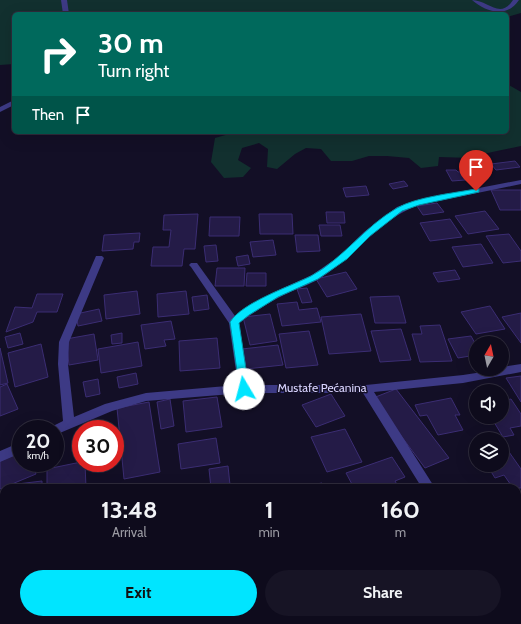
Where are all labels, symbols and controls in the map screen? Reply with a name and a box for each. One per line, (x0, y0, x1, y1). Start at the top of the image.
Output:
text: 30 m (98, 26, 164, 60)
icon: right (32, 28, 84, 80)
text: Turn right (98, 60, 169, 82)
icon: arrive (72, 104, 94, 126)
text: Then (32, 106, 64, 124)
pin (459, 150, 493, 191)
icon: arrive (465, 156, 487, 178)
north arrow (469, 336, 509, 376)
map controls (469, 336, 509, 472)
position arrow (223, 368, 265, 410)
street label: Mustafe Pećanina (277, 380, 367, 395)
button: sound (469, 384, 509, 424)
speed limit sign: 30 (72, 420, 124, 472)
text: 20 (26, 429, 50, 453)
button: layers (469, 432, 509, 472)
text: km/h (27, 449, 49, 462)
text: 13:48 (101, 495, 157, 524)
text: 1 (265, 495, 274, 524)
text: 160 (381, 495, 420, 524)
text: Arrival (112, 524, 146, 540)
text: min (258, 524, 280, 540)
text: m (395, 524, 406, 540)
button: Exit (20, 570, 257, 616)
button: Share (265, 570, 501, 616)

